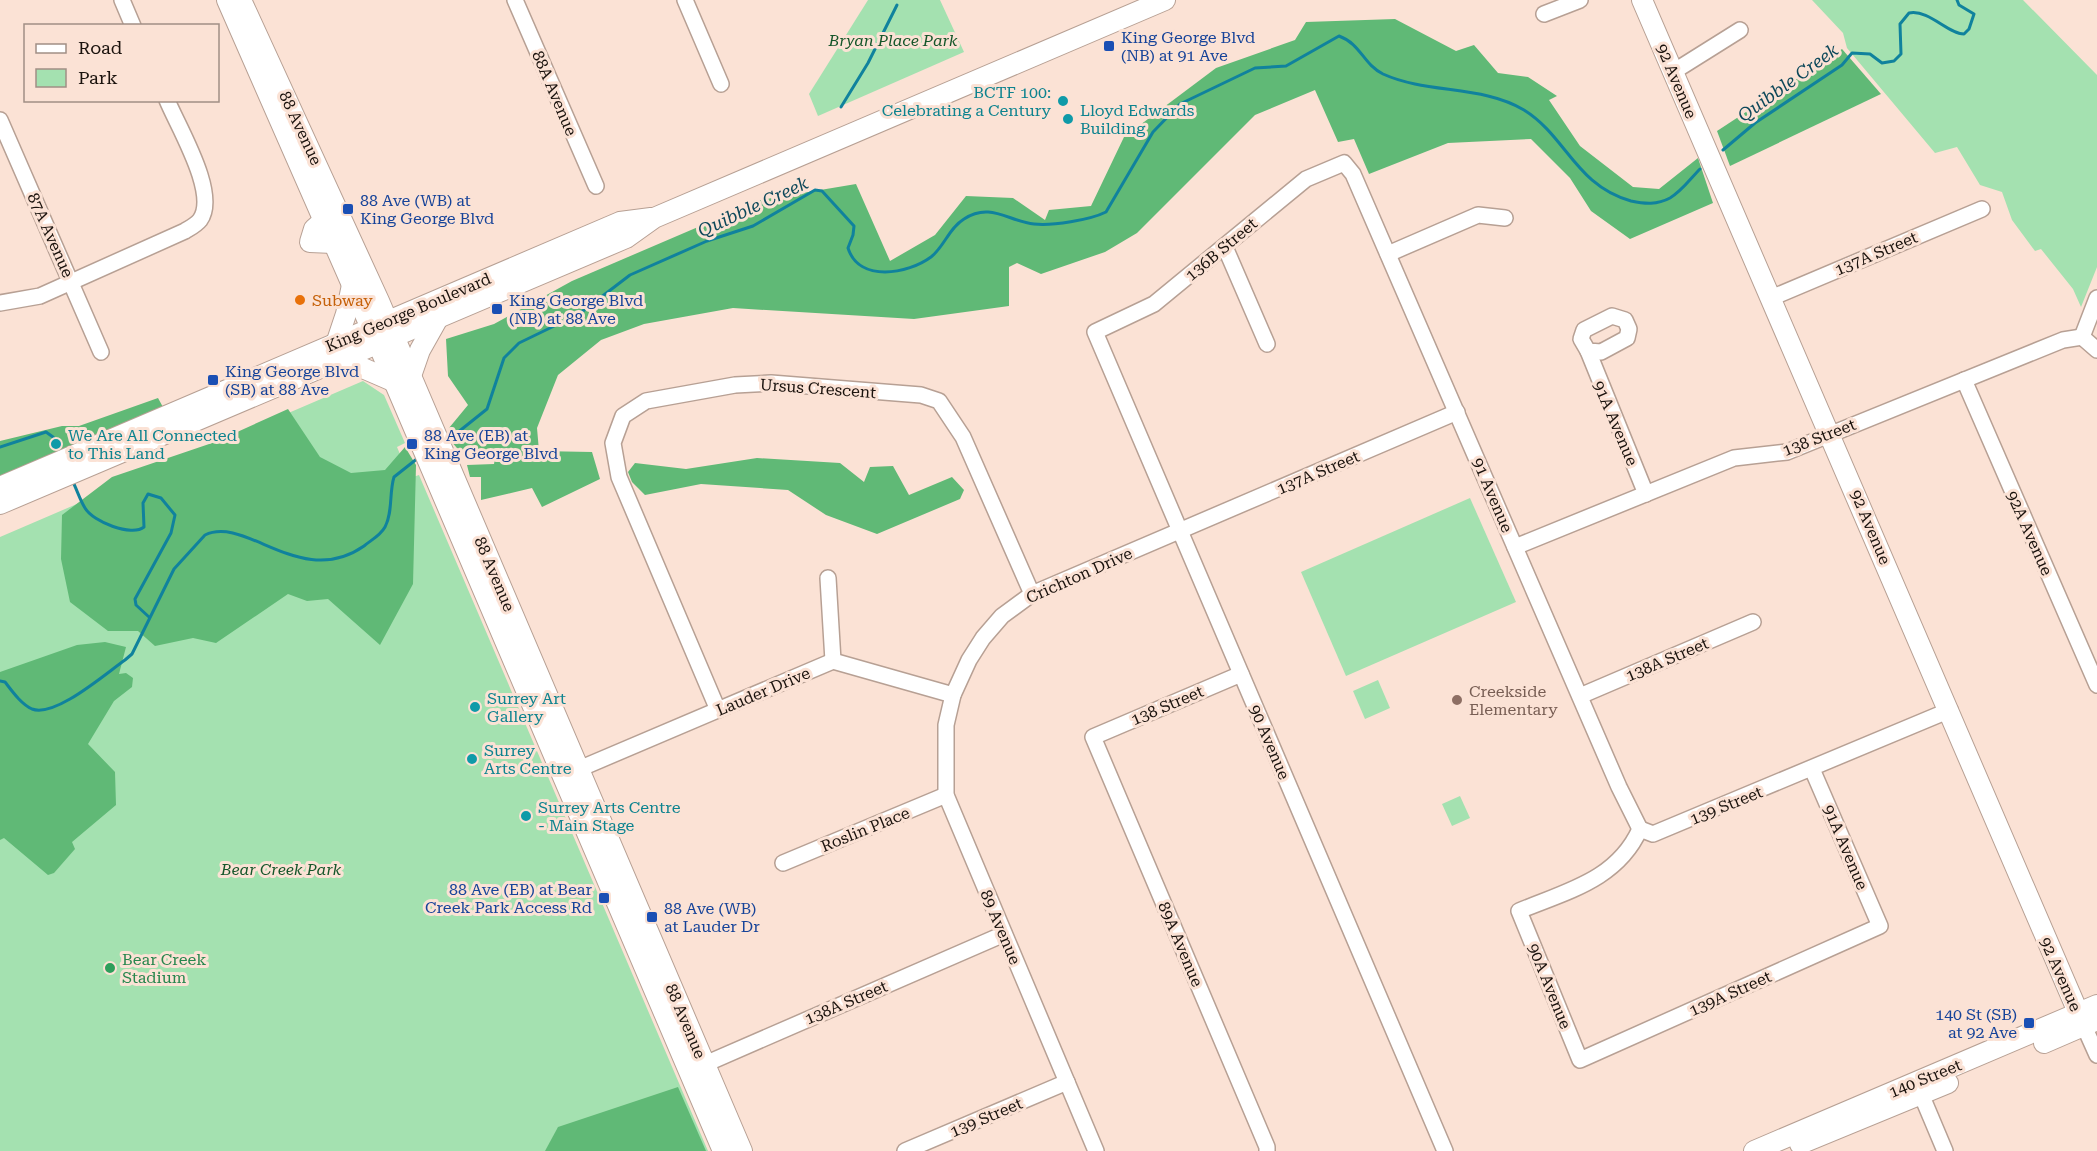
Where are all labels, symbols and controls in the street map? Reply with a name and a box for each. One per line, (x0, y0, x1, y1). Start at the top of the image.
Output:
legend (24, 24, 219, 102)
place label: King George Blvd (NB) at 91 Ave (1121, 28, 1255, 65)
park label: Bryan Place Park (827, 31, 958, 50)
text: Road (78, 37, 123, 58)
marker: King George Blvd (NB) at 91 Ave (1102, 39, 1116, 53)
water label: Quibble Creek (1733, 39, 1842, 126)
street label: 92 Avenue (1652, 41, 1701, 122)
street label: 88A Avenue (528, 48, 581, 139)
text: Park (78, 67, 118, 88)
place label: BCTF 100: Celebrating a Century (882, 83, 1052, 120)
street label: 88 Avenue (275, 88, 326, 168)
marker: BCTF 100: Celebrating a Century (1056, 94, 1070, 108)
place label: Lloyd Edwards Building (1080, 101, 1195, 138)
marker: Lloyd Edwards Building (1061, 112, 1075, 126)
water label: Quibble Creek (694, 172, 811, 241)
street label: 87A Avenue (23, 190, 78, 281)
place label: 88 Ave (WB) at King George Blvd (360, 191, 494, 228)
marker: 88 Ave (WB) at King George Blvd (341, 202, 355, 216)
street label: 136B Street (1182, 214, 1261, 285)
street label: 137A Street (1832, 228, 1920, 279)
street label: King George Boulevard (323, 269, 494, 356)
place label: Subway (312, 291, 373, 310)
place label: King George Blvd (NB) at 88 Ave (509, 291, 643, 328)
marker: Subway (293, 293, 307, 307)
marker: King George Blvd (NB) at 88 Ave (490, 302, 504, 316)
place label: King George Blvd (SB) at 88 Ave (225, 362, 359, 399)
marker: King George Blvd (SB) at 88 Ave (206, 373, 220, 387)
street label: Ursus Crescent (759, 375, 877, 402)
street label: 91A Avenue (1589, 378, 1642, 469)
street label: 138 Street (1780, 415, 1858, 460)
place label: We Are All Connected to This Land (68, 426, 237, 463)
place label: 88 Ave (EB) at King George Blvd (424, 426, 558, 463)
marker: We Are All Connected to This Land (49, 437, 63, 451)
marker: 88 Ave (EB) at King George Blvd (405, 437, 419, 451)
street label: 137A Street (1274, 447, 1362, 498)
street label: 91 Avenue (1468, 455, 1517, 536)
street label: 92 Avenue (1846, 487, 1895, 568)
street label: 92A Avenue (2002, 488, 2057, 579)
street label: 88 Avenue (470, 534, 519, 615)
street label: Crichton Drive (1023, 543, 1135, 607)
street label: 138A Street (1623, 634, 1711, 685)
street label: Lauder Drive (713, 663, 813, 720)
street label: 138 Street (1128, 682, 1206, 729)
place label: Creekside Elementary (1469, 682, 1558, 719)
place label: Surrey Art Gallery (487, 689, 566, 726)
marker: Creekside Elementary (1450, 693, 1464, 707)
marker: Surrey Art Gallery (468, 700, 482, 714)
street label: 90 Avenue (1245, 702, 1294, 783)
place label: Surrey Arts Centre (484, 741, 572, 778)
marker: Surrey Arts Centre (465, 752, 479, 766)
street label: 139 Street (1687, 782, 1765, 829)
place label: Surrey Arts Centre - Main Stage (538, 798, 681, 835)
street label: 91A Avenue (1819, 802, 1872, 893)
street label: Roslin Place (818, 803, 913, 856)
marker: Surrey Arts Centre - Main Stage (519, 809, 533, 823)
park label: Bear Creek Park (220, 860, 342, 879)
place label: 88 Ave (EB) at Bear Creek Park Access Rd (425, 880, 592, 917)
street label: 89 Avenue (976, 887, 1025, 968)
marker: 88 Ave (EB) at Bear Creek Park Access Rd (597, 891, 611, 905)
place label: 88 Ave (WB) at Lauder Dr (664, 899, 760, 936)
street label: 89A Avenue (1154, 899, 1207, 990)
marker: 88 Ave (WB) at Lauder Dr (645, 910, 659, 924)
street label: 92 Avenue (2036, 934, 2085, 1014)
street label: 90A Avenue (1524, 941, 1575, 1032)
place label: Bear Creek Stadium (122, 950, 206, 987)
marker: Bear Creek Stadium (103, 961, 117, 975)
street label: 139A Street (1686, 967, 1774, 1020)
street label: 138A Street (802, 977, 890, 1028)
street label: 88 Avenue (661, 981, 710, 1062)
place label: 140 St (SB) at 92 Ave (1935, 1005, 2017, 1042)
marker: 140 St (SB) at 92 Ave (2022, 1016, 2036, 1030)
street label: 140 Street (1886, 1055, 1964, 1102)
street label: 139 Street (947, 1094, 1025, 1141)

